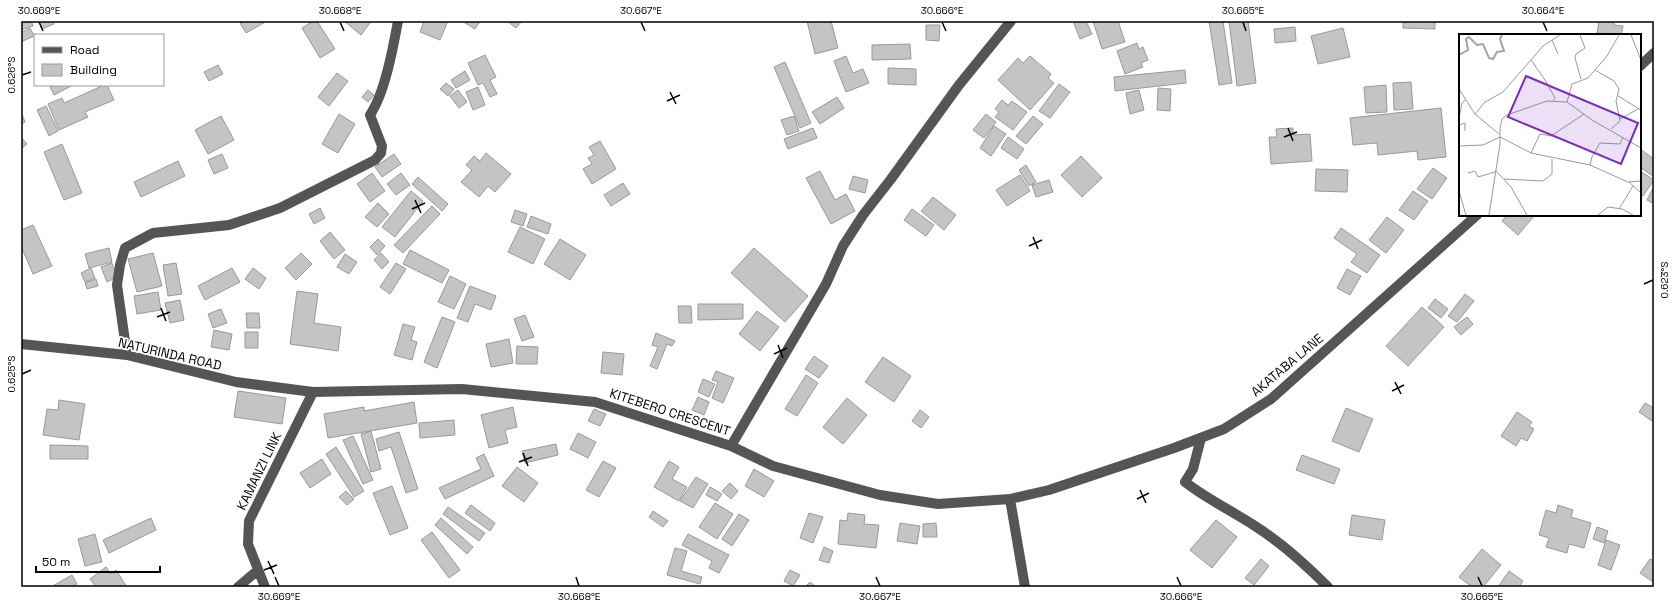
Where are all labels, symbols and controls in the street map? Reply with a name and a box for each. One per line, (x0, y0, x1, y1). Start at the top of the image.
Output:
text: 30.669°E (18, 4, 61, 17)
text: 30.668°E (319, 4, 362, 17)
text: 30.667°E (620, 4, 662, 17)
text: 30.666°E (921, 4, 964, 17)
text: 30.665°E (1222, 4, 1265, 17)
text: 30.664°E (1522, 4, 1565, 17)
legend (34, 34, 164, 86)
inset map (1459, 34, 1641, 216)
text: Road (70, 42, 99, 58)
text: 0.626°S (5, 57, 18, 93)
text: Building (70, 62, 117, 78)
text: 0.623°S (1658, 262, 1671, 298)
street label: AKATABA LANE (1247, 330, 1327, 400)
street label: NATURINDA ROAD (117, 334, 223, 374)
text: 0.625°S (5, 356, 18, 392)
street label: KITEBERO CRESCENT (607, 384, 733, 440)
street label: KAMANZI LINK (233, 429, 285, 513)
scale bar (36, 548, 160, 574)
text: 50 m (42, 554, 70, 570)
text: 30.669°E (258, 590, 301, 603)
text: 30.668°E (558, 590, 601, 603)
text: 30.667°E (859, 590, 901, 603)
text: 30.666°E (1160, 590, 1203, 603)
text: 30.665°E (1461, 590, 1504, 603)

